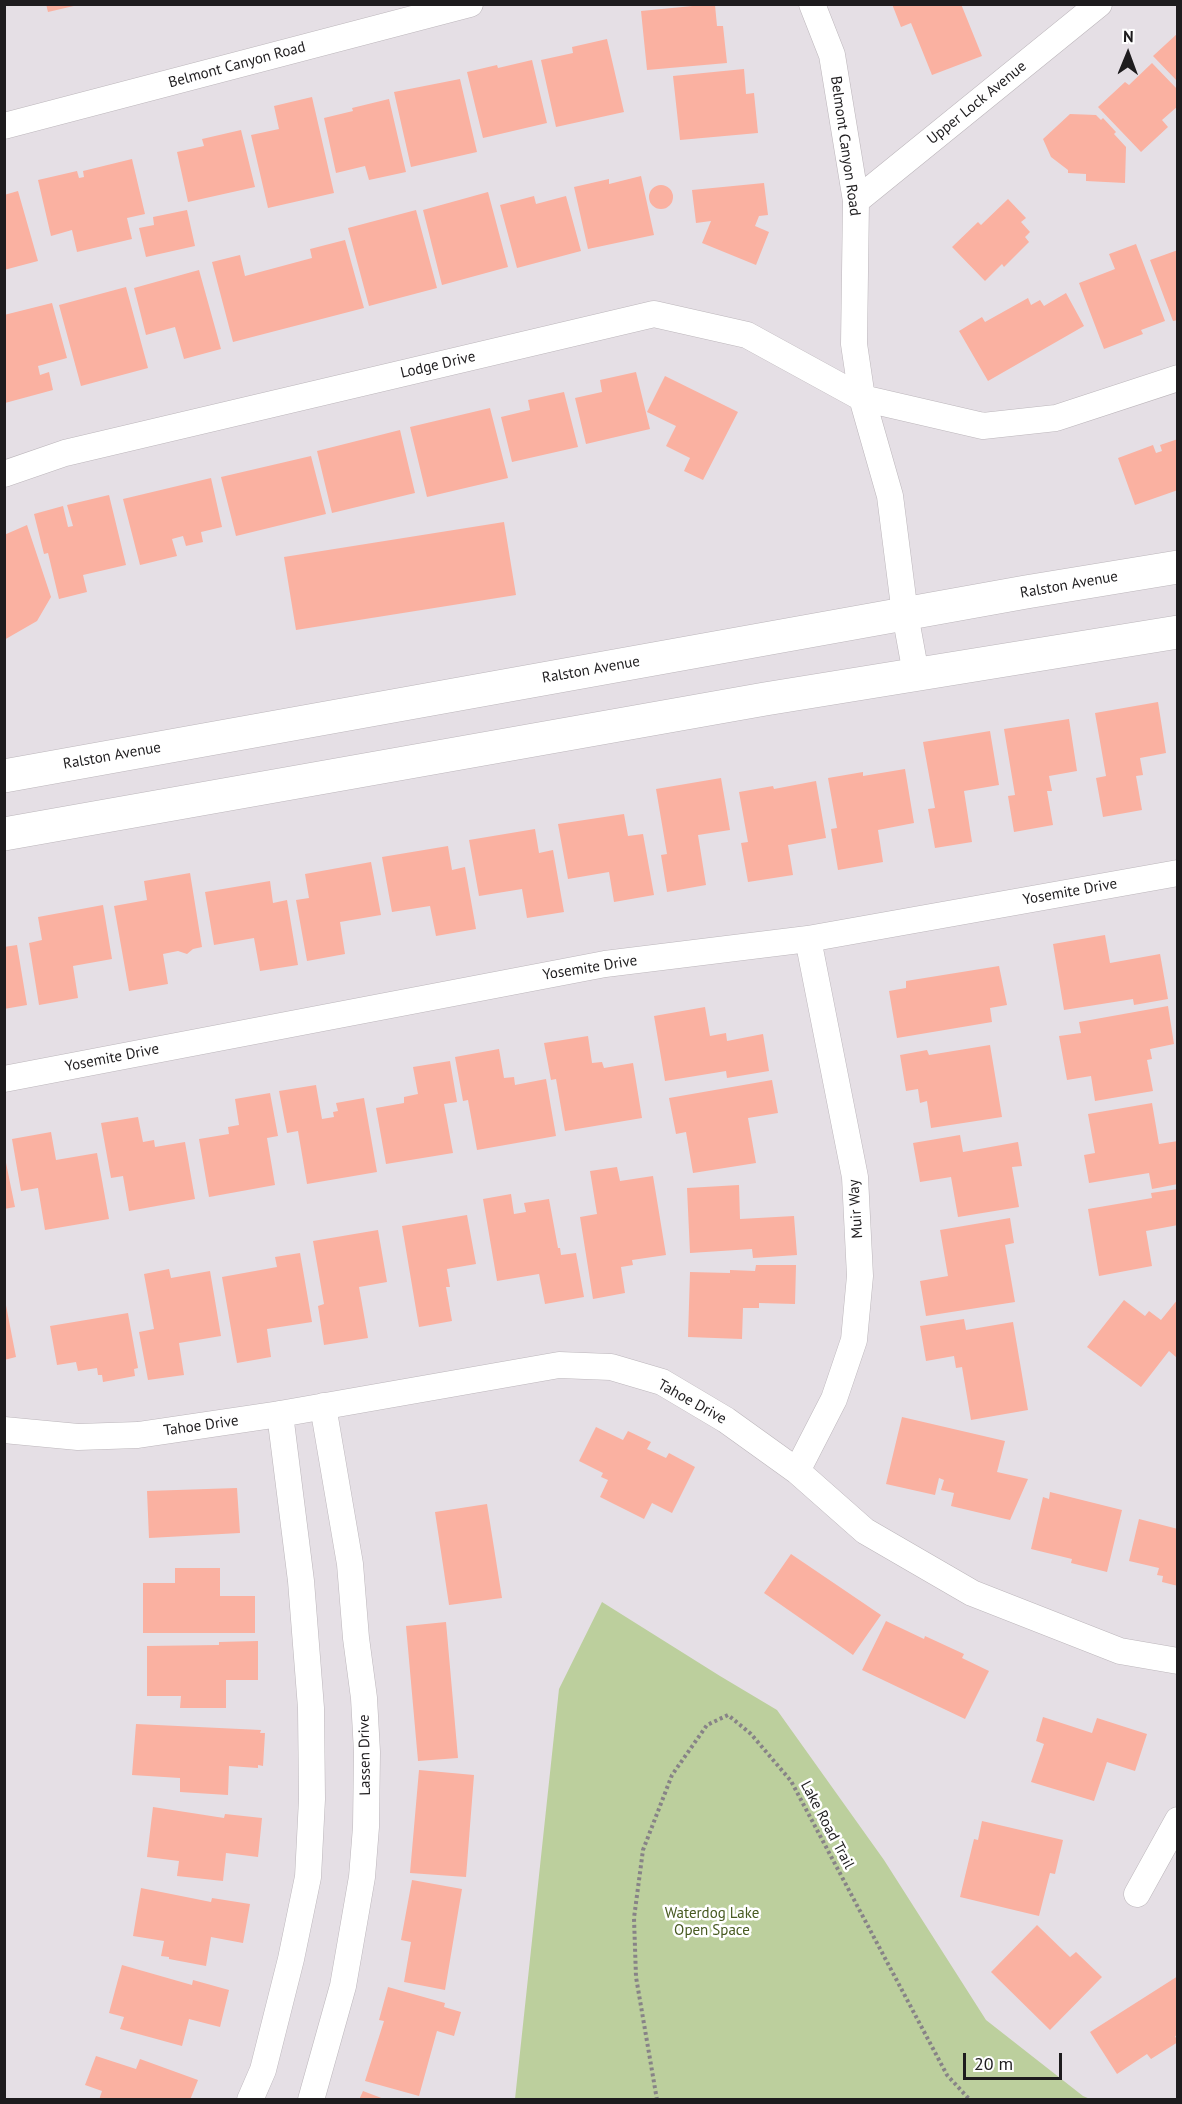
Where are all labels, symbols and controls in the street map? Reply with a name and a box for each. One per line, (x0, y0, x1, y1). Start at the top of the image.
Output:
north arrow (1098, 24, 1158, 84)
text: N (1123, 26, 1134, 46)
street label: Belmont Canyon Road (167, 38, 307, 92)
street label: Upper Lock Avenue (924, 57, 1030, 149)
street label: Belmont Canyon Road (826, 75, 864, 217)
street label: Lodge Drive (399, 348, 477, 382)
street label: Ralston Avenue (1019, 568, 1119, 602)
street label: Ralston Avenue (541, 653, 641, 687)
street label: Ralston Avenue (62, 739, 162, 773)
street label: Yosemite Drive (1021, 875, 1119, 909)
street label: Yosemite Drive (541, 952, 639, 984)
street label: Yosemite Drive (63, 1040, 161, 1076)
street label: Muir Way (845, 1179, 867, 1239)
street label: Tahoe Drive (655, 1376, 729, 1428)
street label: Tahoe Drive (162, 1412, 240, 1440)
street label: Lassen Drive (355, 1714, 375, 1796)
street label: Lake Road Trail (796, 1778, 858, 1872)
park label: Waterdog Lake Open Space (665, 1905, 759, 1940)
scale bar (966, 2041, 1065, 2079)
text: 20 m (974, 2052, 1013, 2075)

